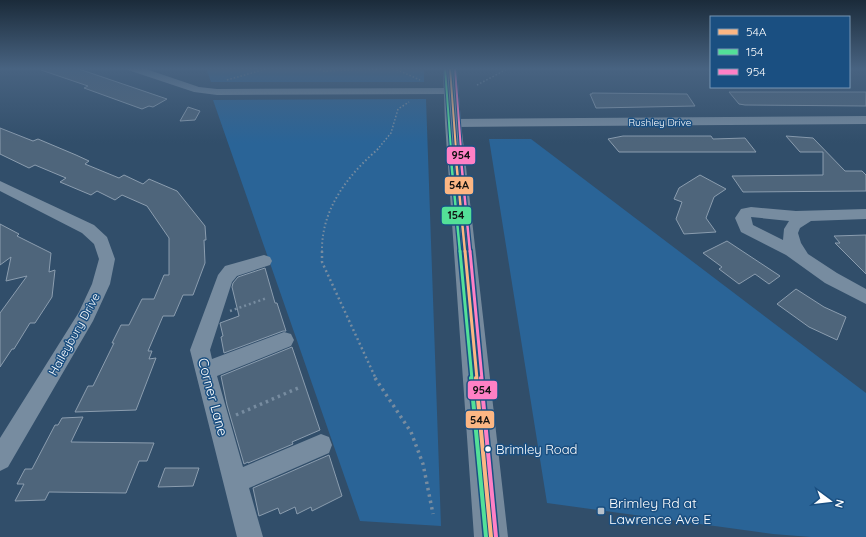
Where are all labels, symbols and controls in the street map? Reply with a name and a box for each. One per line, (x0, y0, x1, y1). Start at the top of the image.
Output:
legend (710, 16, 850, 88)
text: 54A (746, 24, 767, 39)
text: 154 (746, 44, 763, 59)
text: 954 (746, 64, 766, 79)
street label: Rushley Drive (629, 116, 692, 129)
line badge: 954 (446, 146, 476, 165)
text: 954 (451, 148, 471, 162)
line badge: 54A (444, 176, 474, 195)
text: 54A (449, 178, 469, 192)
line badge: 154 (441, 206, 472, 225)
text: 154 (447, 208, 465, 222)
street label: Haileybury Drive (45, 290, 103, 378)
street label: Corner Lane (194, 356, 232, 438)
line badge: 954 (467, 380, 498, 400)
text: 954 (472, 383, 492, 397)
line badge: 54A (465, 410, 495, 429)
text: 54A (470, 413, 490, 427)
place label: Brimley Road (496, 441, 577, 457)
marker: Brimley Road (483, 444, 493, 454)
north arrow (810, 481, 850, 521)
place label: Brimley Rd at Lawrence Ave E (609, 494, 711, 528)
text: N (832, 498, 847, 509)
marker: Brimley Rd at Lawrence Ave E (596, 506, 606, 516)

